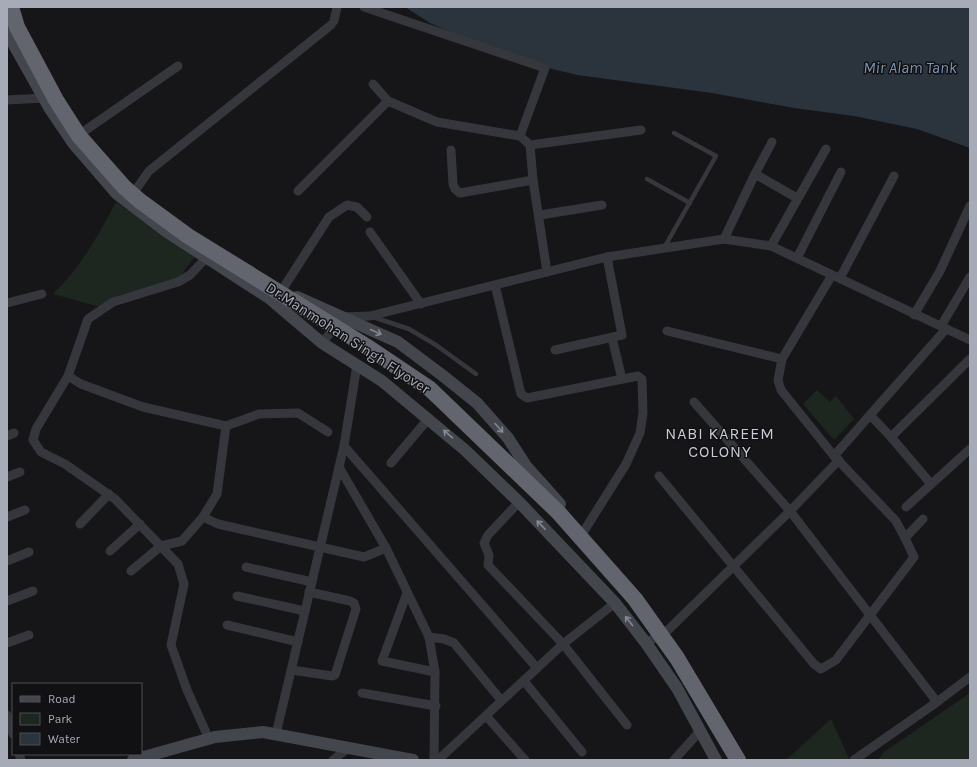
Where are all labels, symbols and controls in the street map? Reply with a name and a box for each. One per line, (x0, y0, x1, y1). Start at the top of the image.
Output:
water label: Mir Alam Tank (863, 58, 958, 77)
street label: Dr.Manmohan Singh Flyover (263, 278, 434, 398)
one-way arrow (369, 329, 381, 336)
one-way arrow (494, 423, 503, 433)
district label: NABI KAREEM COLONY (665, 424, 775, 461)
one-way arrow (443, 430, 453, 439)
one-way arrow (536, 520, 546, 530)
one-way arrow (624, 615, 633, 626)
legend (12, 683, 142, 755)
text: Road (48, 692, 76, 706)
text: Park (48, 712, 73, 726)
text: Water (48, 732, 81, 746)

